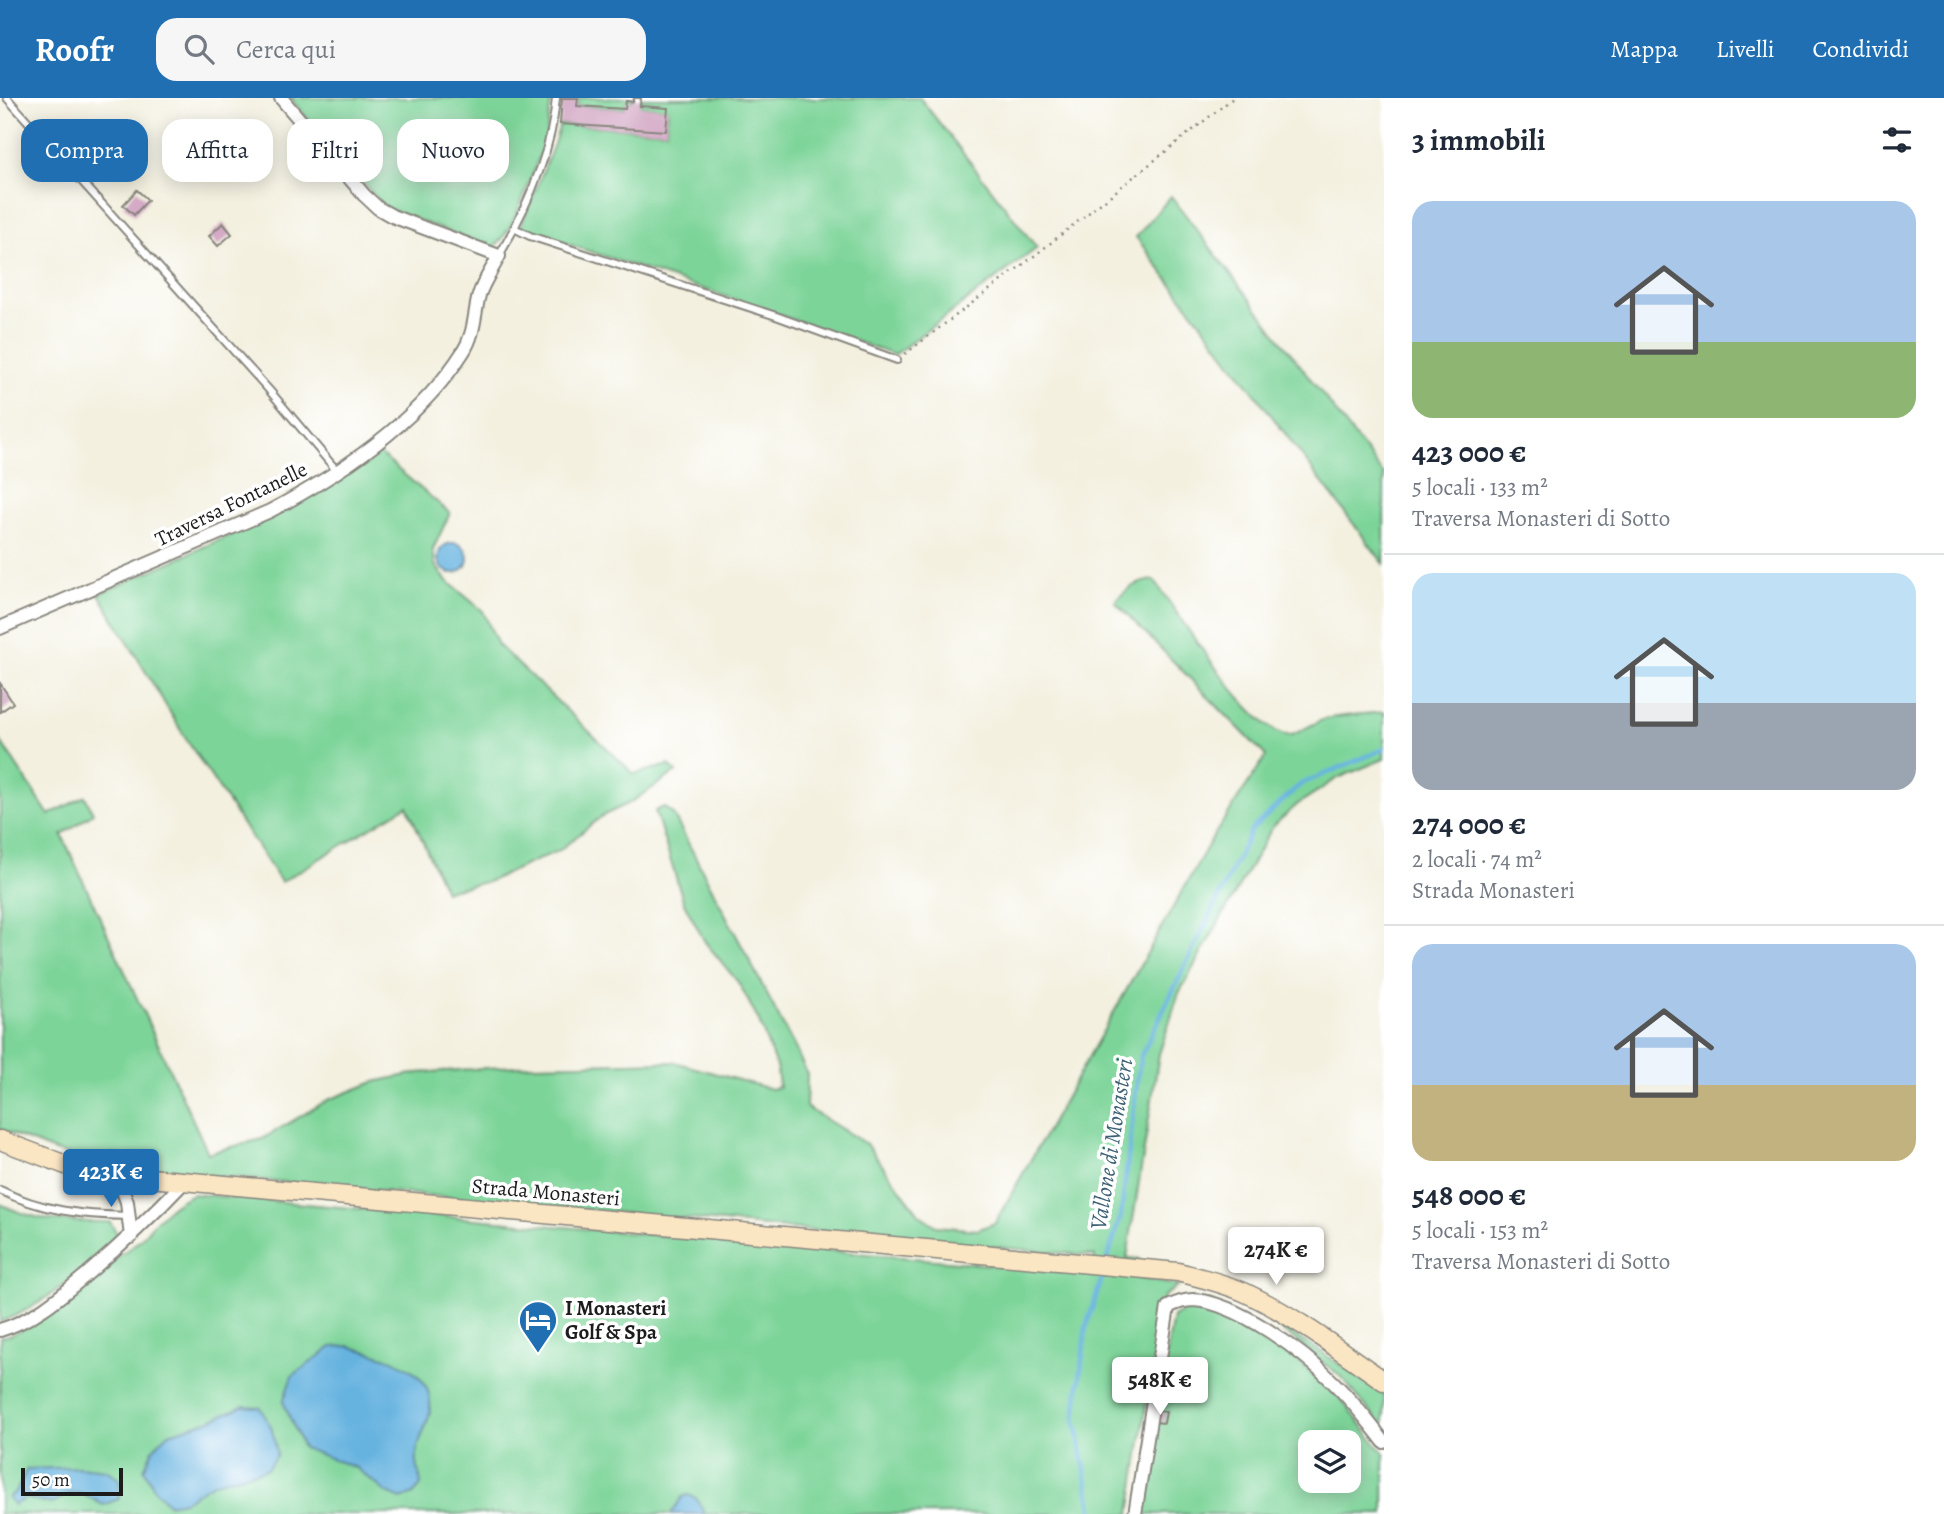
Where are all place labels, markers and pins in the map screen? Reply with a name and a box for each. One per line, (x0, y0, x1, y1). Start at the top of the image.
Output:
pin: 423K € (54, 1150, 168, 1209)
pin: 274K € (1219, 1228, 1333, 1287)
place label: I Monasteri Golf & Spa (565, 1294, 666, 1346)
hotel icon: I Monasteri Golf & Spa (517, 1299, 559, 1354)
pin: 548K € (1103, 1358, 1217, 1417)

